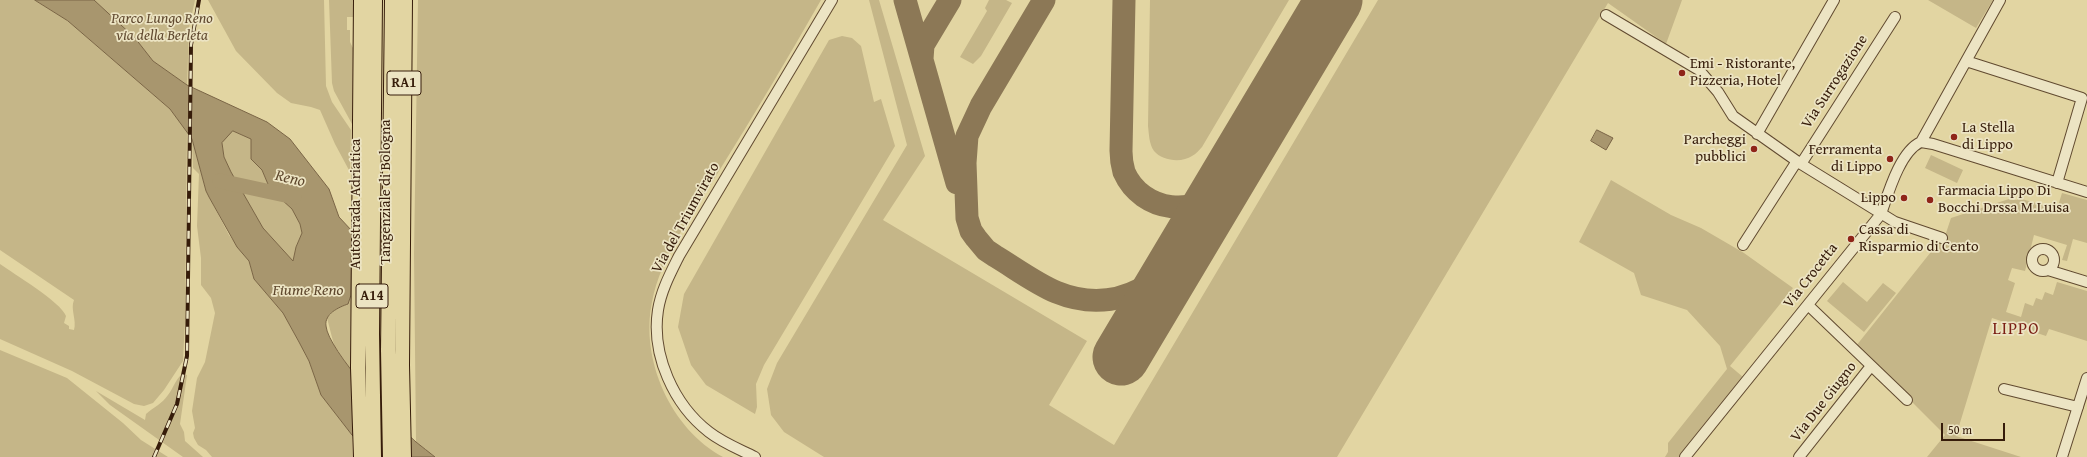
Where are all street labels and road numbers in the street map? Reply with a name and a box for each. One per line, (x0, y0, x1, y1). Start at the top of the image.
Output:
street label: Via Surrogazione (1798, 32, 1872, 132)
road number: RA1 (387, 71, 421, 95)
street label: Tangenziale di Bologna (377, 119, 395, 265)
street label: Autostrada Adriatica (347, 139, 365, 269)
street label: Via del Triumvirato (648, 159, 724, 277)
street label: Via Crocetta (1780, 240, 1842, 312)
road number: A14 (356, 284, 388, 308)
street label: Via Due Giugno (1787, 358, 1861, 446)

